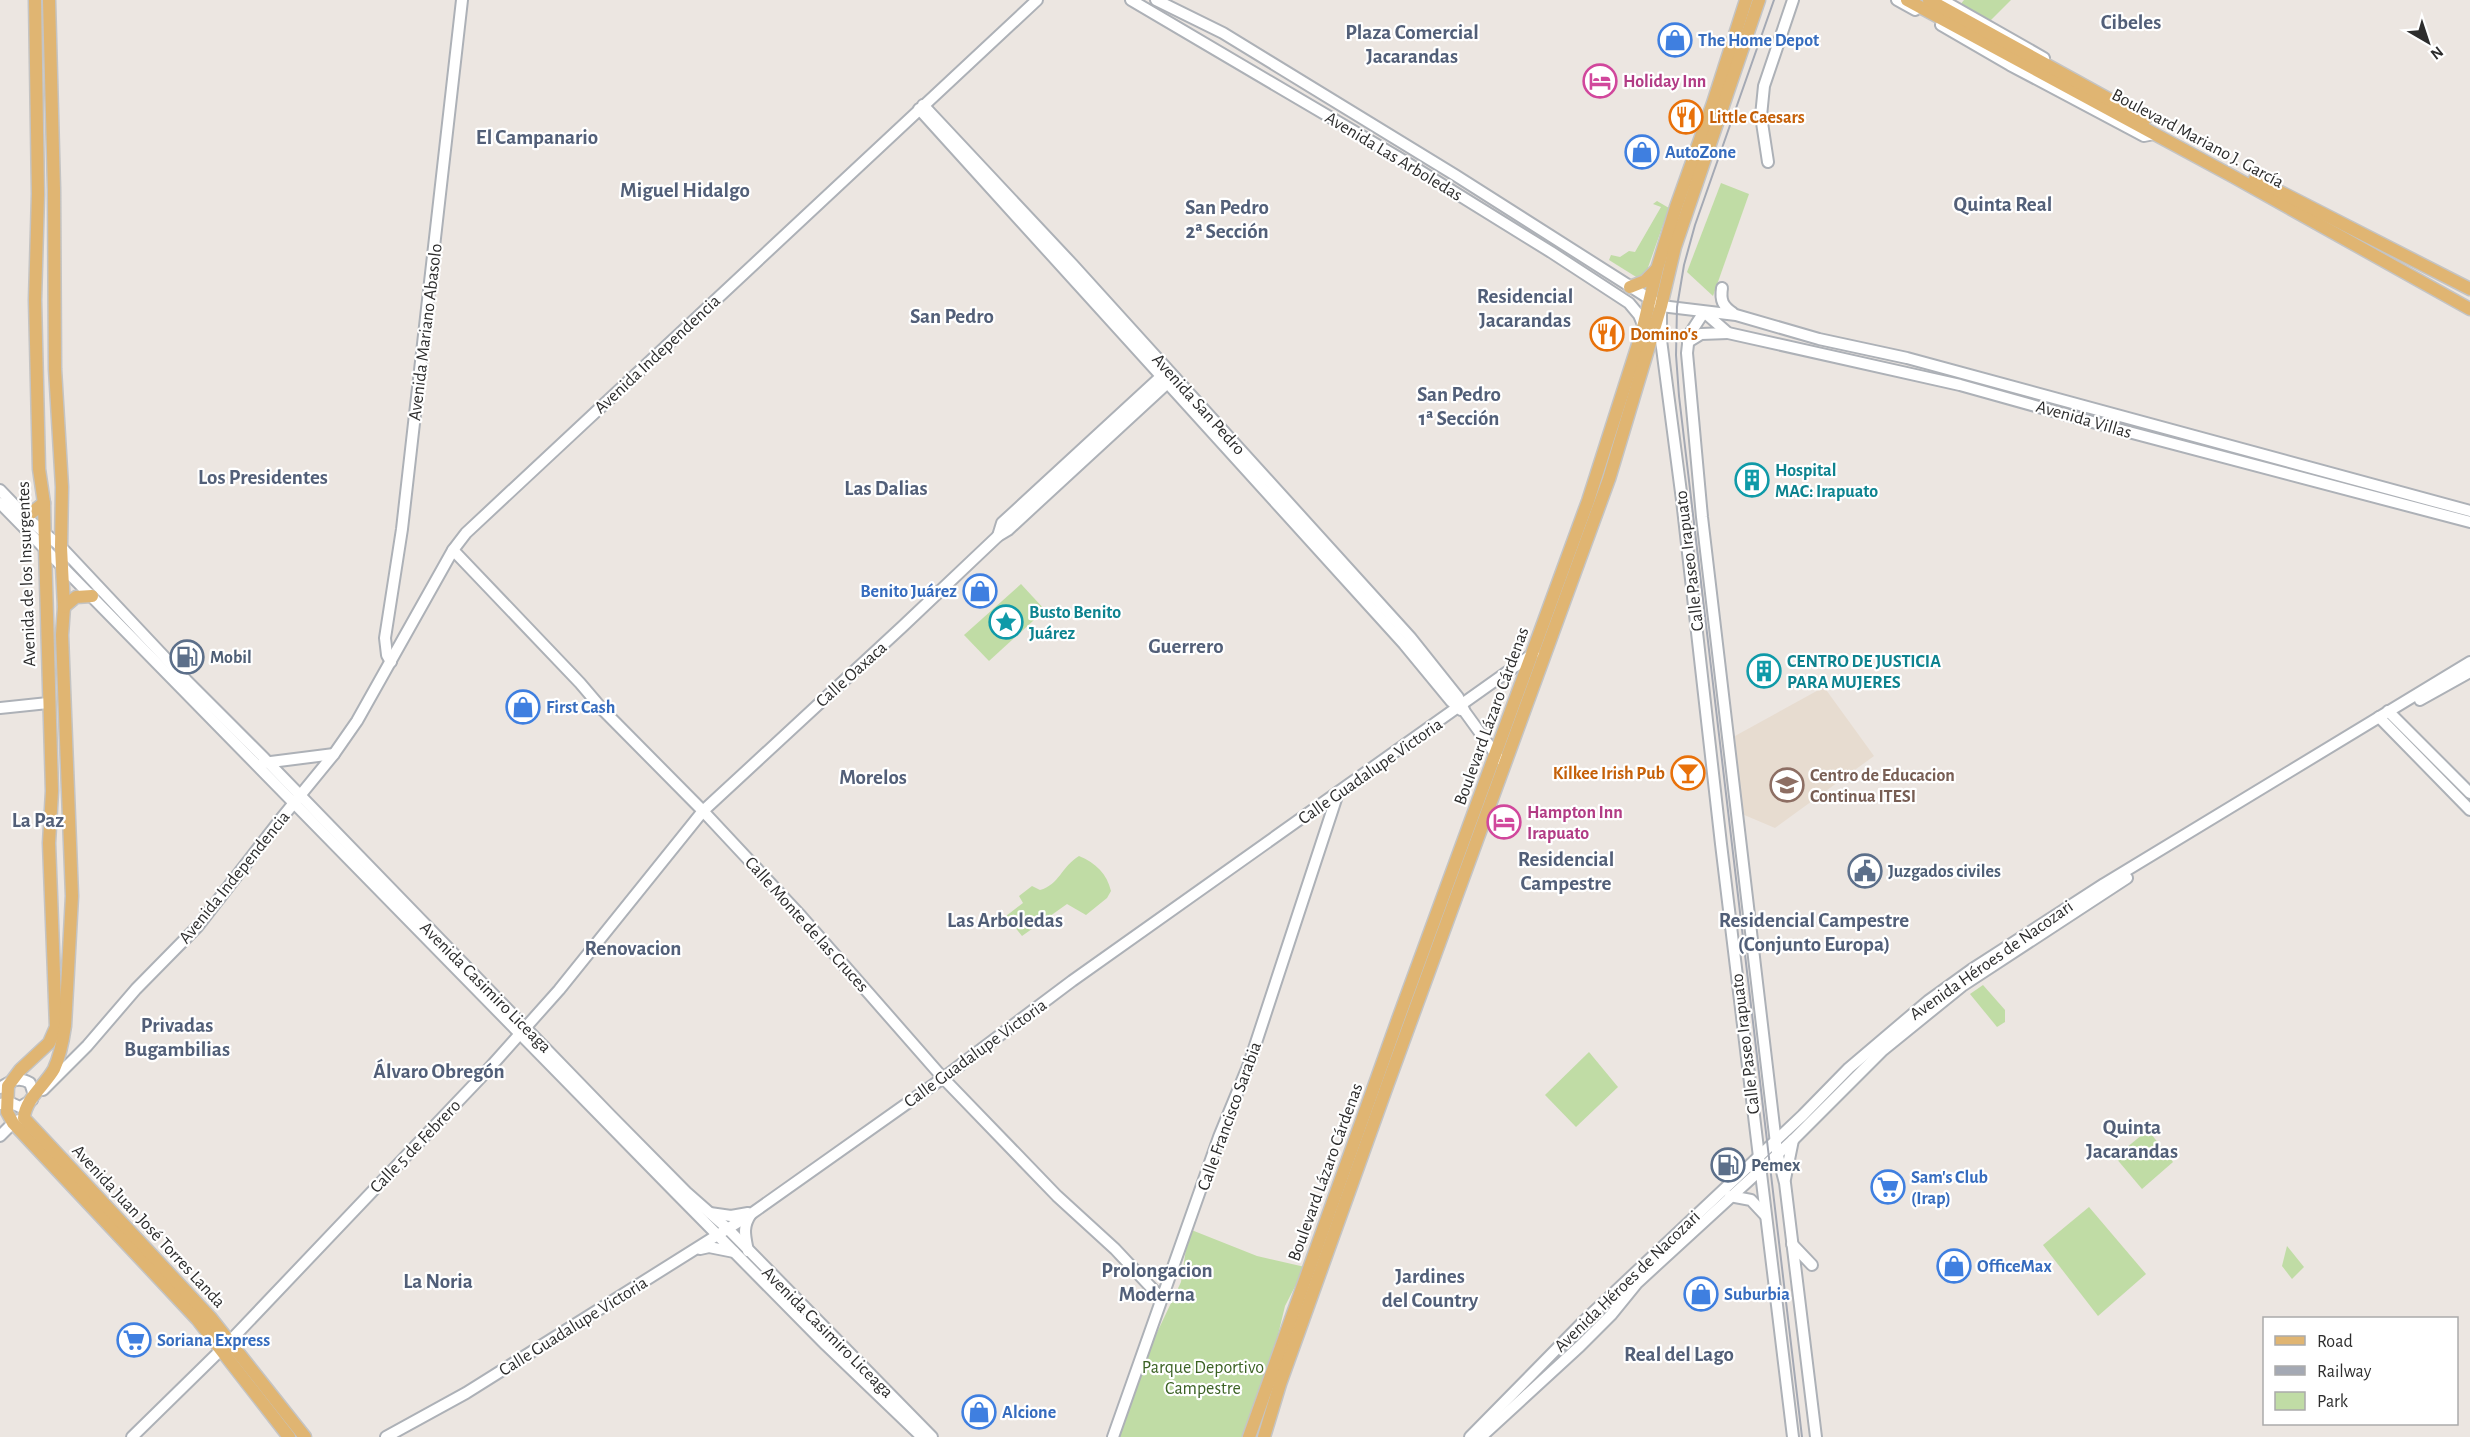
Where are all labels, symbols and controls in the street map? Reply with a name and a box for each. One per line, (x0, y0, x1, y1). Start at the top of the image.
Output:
district label: Cibeles (2101, 12, 2161, 33)
north arrow (2398, 12, 2458, 72)
district label: Plaza Comercial Jacarandas (1345, 22, 1479, 67)
shop icon: The Home Depot (1657, 22, 1693, 58)
place label: The Home Depot (1698, 32, 1819, 50)
text: N (2427, 43, 2446, 63)
hotel icon: Holiday Inn (1582, 63, 1618, 99)
place label: Holiday Inn (1623, 73, 1706, 91)
street label: Boulevard Mariano J. García (2109, 86, 2286, 192)
restaurant icon: Little Caesars (1668, 99, 1704, 135)
street label: Avenida Las Arboledas (1322, 109, 1465, 205)
place label: Little Caesars (1709, 109, 1805, 127)
district label: El Campanario (476, 127, 598, 148)
shop icon: AutoZone (1624, 134, 1660, 170)
place label: AutoZone (1665, 144, 1736, 162)
district label: Miguel Hidalgo (620, 180, 750, 201)
district label: Quinta Real (1954, 194, 2052, 216)
district label: San Pedro 2ª Sección (1185, 197, 1269, 242)
street label: Avenida Mariano Abasolo (406, 242, 446, 422)
district label: Residencial Jacarandas (1477, 286, 1573, 331)
street label: Avenida Independencia (591, 292, 724, 418)
district label: San Pedro (910, 306, 994, 327)
restaurant icon: Domino's (1589, 316, 1625, 352)
place label: Domino's (1630, 326, 1698, 344)
street label: Avenida San Pedro (1148, 351, 1248, 459)
district label: San Pedro 1ª Sección (1417, 384, 1501, 429)
street label: Avenida Villas (2034, 398, 2133, 442)
building icon: Hospital MAC: Irapuato (1734, 462, 1770, 498)
place label: Hospital MAC: Irapuato (1775, 462, 1878, 501)
district label: Los Presidentes (198, 467, 328, 488)
district label: Las Dalias (844, 478, 928, 499)
street label: Avenida de los Insurgentes (15, 481, 39, 667)
street label: Calle Paseo Irapuato (1672, 489, 1708, 632)
shop icon: Benito Juárez (962, 573, 998, 609)
place label: Benito Juárez (860, 583, 957, 601)
place icon: Busto Benito Juárez (988, 604, 1024, 640)
place label: Busto Benito Juárez (1029, 604, 1121, 643)
street label: Boulevard Lázaro Cárdenas (1451, 625, 1533, 808)
district label: Guerrero (1148, 636, 1224, 657)
street label: Calle Oaxaca (813, 638, 891, 711)
fuel station icon: Mobil (169, 639, 205, 675)
place label: Mobil (210, 649, 252, 667)
building icon: CENTRO DE JUSTICIA PARA MUJERES (1746, 653, 1782, 689)
place label: CENTRO DE JUSTICIA PARA MUJERES (1787, 653, 1941, 692)
shop icon: First Cash (505, 689, 541, 725)
place label: First Cash (546, 699, 615, 717)
street label: Calle Guadalupe Victoria (1295, 715, 1446, 828)
bar icon: Kilkee Irish Pub (1670, 755, 1706, 791)
place label: Kilkee Irish Pub (1553, 765, 1665, 783)
district label: Morelos (839, 767, 907, 788)
school or university icon: Centro de Educacion Continua ITESI (1769, 767, 1805, 803)
place label: Centro de Educacion Continua ITESI (1810, 767, 1955, 806)
hotel icon: Hampton Inn Irapuato (1486, 804, 1522, 840)
place label: Hampton Inn Irapuato (1527, 804, 1623, 843)
street label: Avenida Independencia (176, 808, 294, 947)
district label: La Paz (12, 810, 64, 831)
district label: Residencial Campestre (1518, 849, 1614, 894)
public building icon: Juzgados civiles (1847, 853, 1883, 889)
street label: Calle Monte de las Cruces (741, 854, 872, 996)
place label: Juzgados civiles (1888, 863, 2001, 881)
street label: Avenida Héroes de Nacozari (1907, 898, 2077, 1024)
district label: Las Arboledas (947, 910, 1063, 931)
district label: Residencial Campestre (Conjunto Europa) (1719, 910, 1909, 955)
street label: Avenida Casimiro Liceaga (416, 919, 554, 1057)
district label: Renovacion (585, 938, 681, 959)
street label: Calle Paseo Irapuato (1728, 972, 1764, 1115)
street label: Calle Guadalupe Victoria (901, 996, 1050, 1112)
district label: Privadas Bugambilias (124, 1015, 230, 1060)
street label: Calle Francisco Sarabia (1195, 1040, 1265, 1193)
district label: Álvaro Obregón (373, 1058, 505, 1082)
street label: Boulevard Lázaro Cárdenas (1285, 1081, 1367, 1264)
street label: Calle 5 de Febrero (367, 1096, 465, 1197)
district label: Quinta Jacarandas (2086, 1117, 2178, 1162)
street label: Avenida Juan José Torres Landa (68, 1142, 228, 1312)
fuel station icon: Pemex (1710, 1147, 1746, 1183)
place label: Pemex (1751, 1157, 1801, 1175)
supermarket icon: Sam's Club (Irap) (1870, 1169, 1906, 1205)
place label: Sam's Club (Irap) (1911, 1169, 1988, 1208)
street label: Avenida Héroes de Nacozari (1551, 1208, 1704, 1356)
shop icon: OfficeMax (1936, 1248, 1972, 1284)
place label: OfficeMax (1977, 1258, 2052, 1276)
district label: Prolongacion Moderna (1101, 1260, 1213, 1305)
street label: Avenida Casimiro Liceaga (758, 1264, 896, 1402)
district label: Jardines del Country (1382, 1266, 1479, 1311)
district label: La Noria (403, 1271, 473, 1292)
street label: Calle Guadalupe Victoria (496, 1274, 651, 1380)
shop icon: Suburbia (1683, 1276, 1719, 1312)
place label: Suburbia (1724, 1286, 1790, 1304)
legend (2263, 1317, 2458, 1425)
supermarket icon: Soriana Express (116, 1322, 152, 1358)
place label: Soriana Express (157, 1332, 270, 1350)
text: Road (2317, 1333, 2353, 1351)
district label: Real del Lago (1624, 1344, 1734, 1365)
park label: Parque Deportivo Campestre (1142, 1359, 1264, 1398)
text: Railway (2317, 1363, 2372, 1381)
text: Park (2317, 1393, 2349, 1411)
shop icon: Alcione (961, 1394, 997, 1430)
place label: Alcione (1002, 1404, 1056, 1422)

